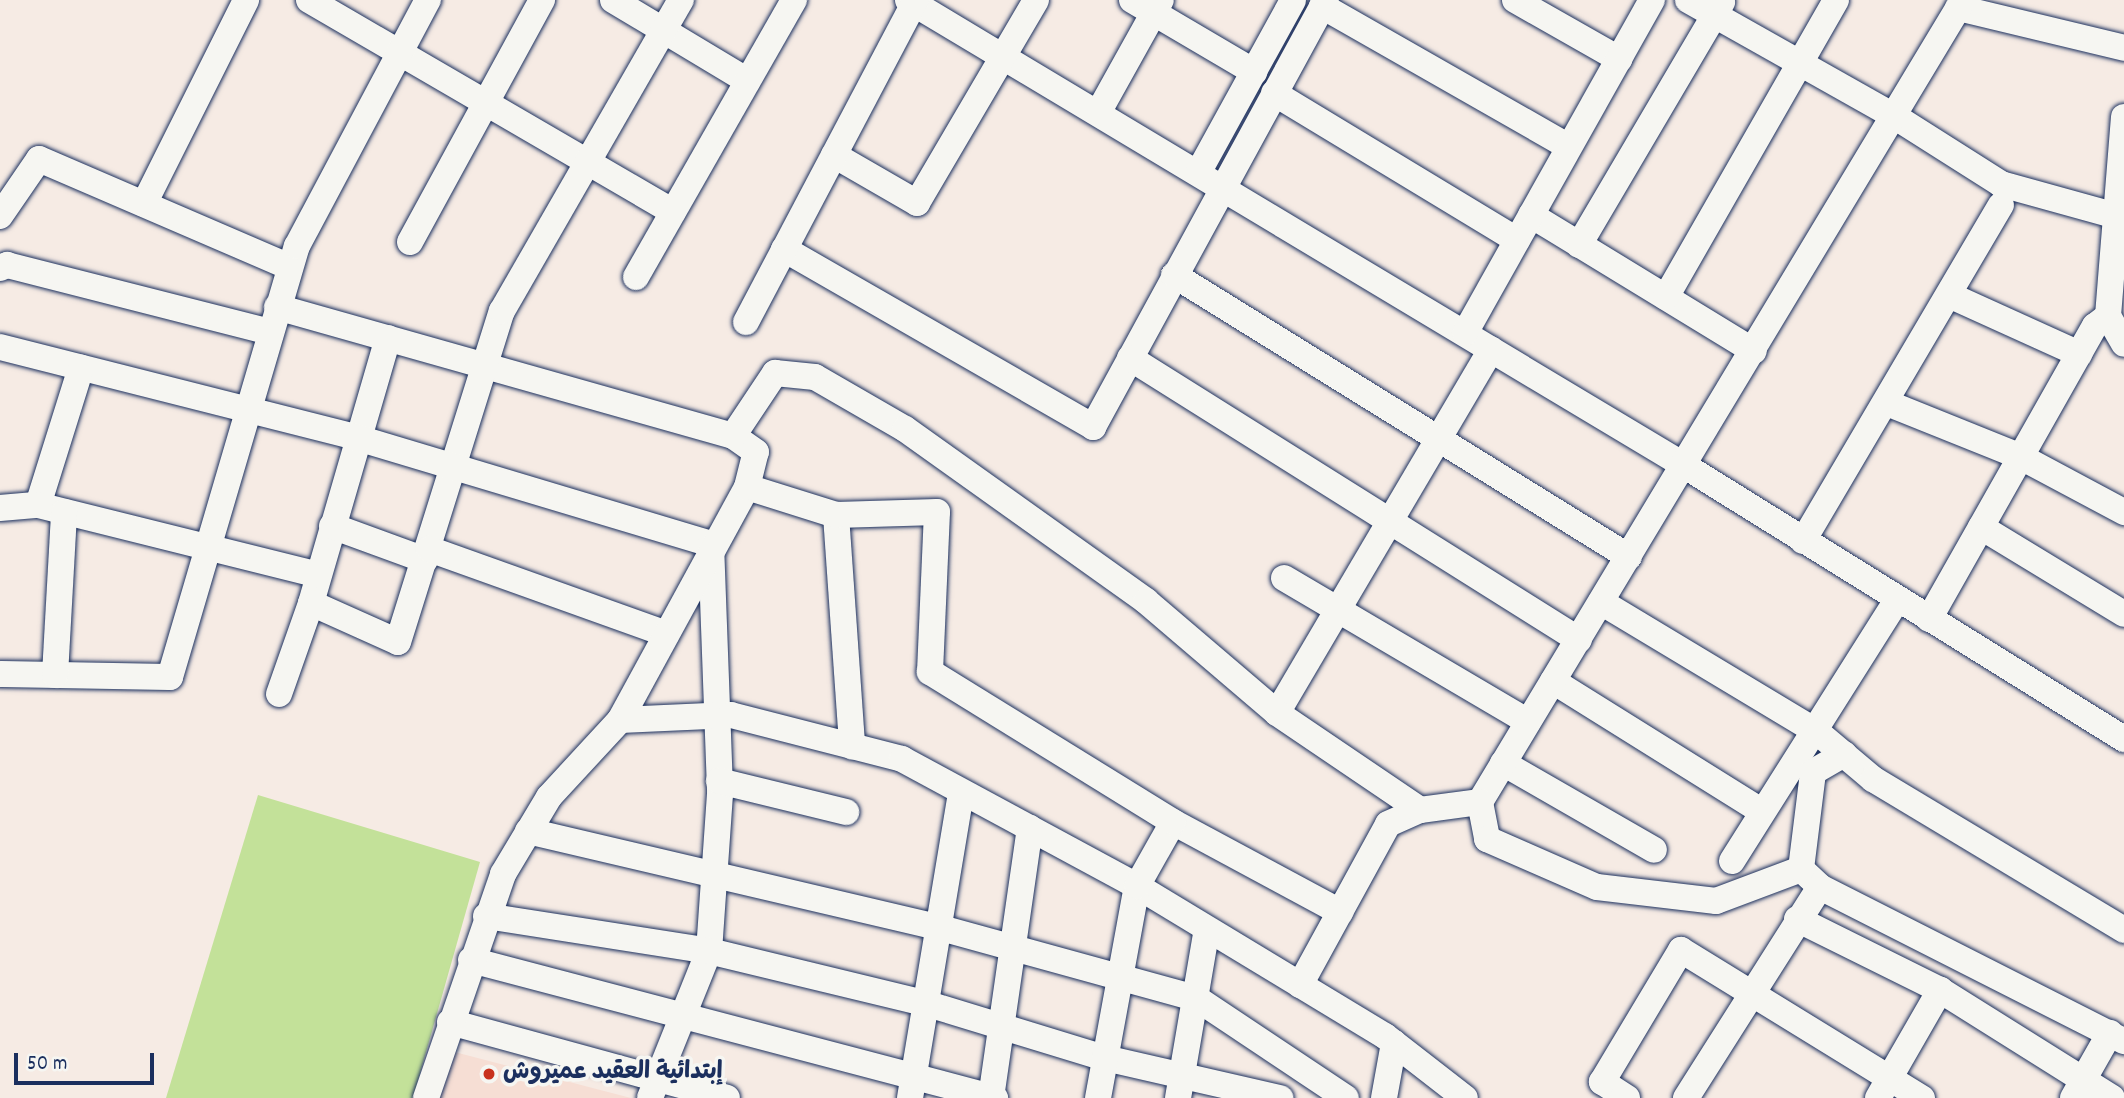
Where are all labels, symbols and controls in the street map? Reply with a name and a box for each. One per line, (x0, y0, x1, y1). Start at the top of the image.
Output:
scale bar (18, 1038, 158, 1082)
text: 50 m (27, 1050, 67, 1080)
place label: إبتدائية العقيد عميروش (503, 1060, 723, 1088)
marker: إبتدائية العقيد عميروش (481, 1066, 497, 1082)

